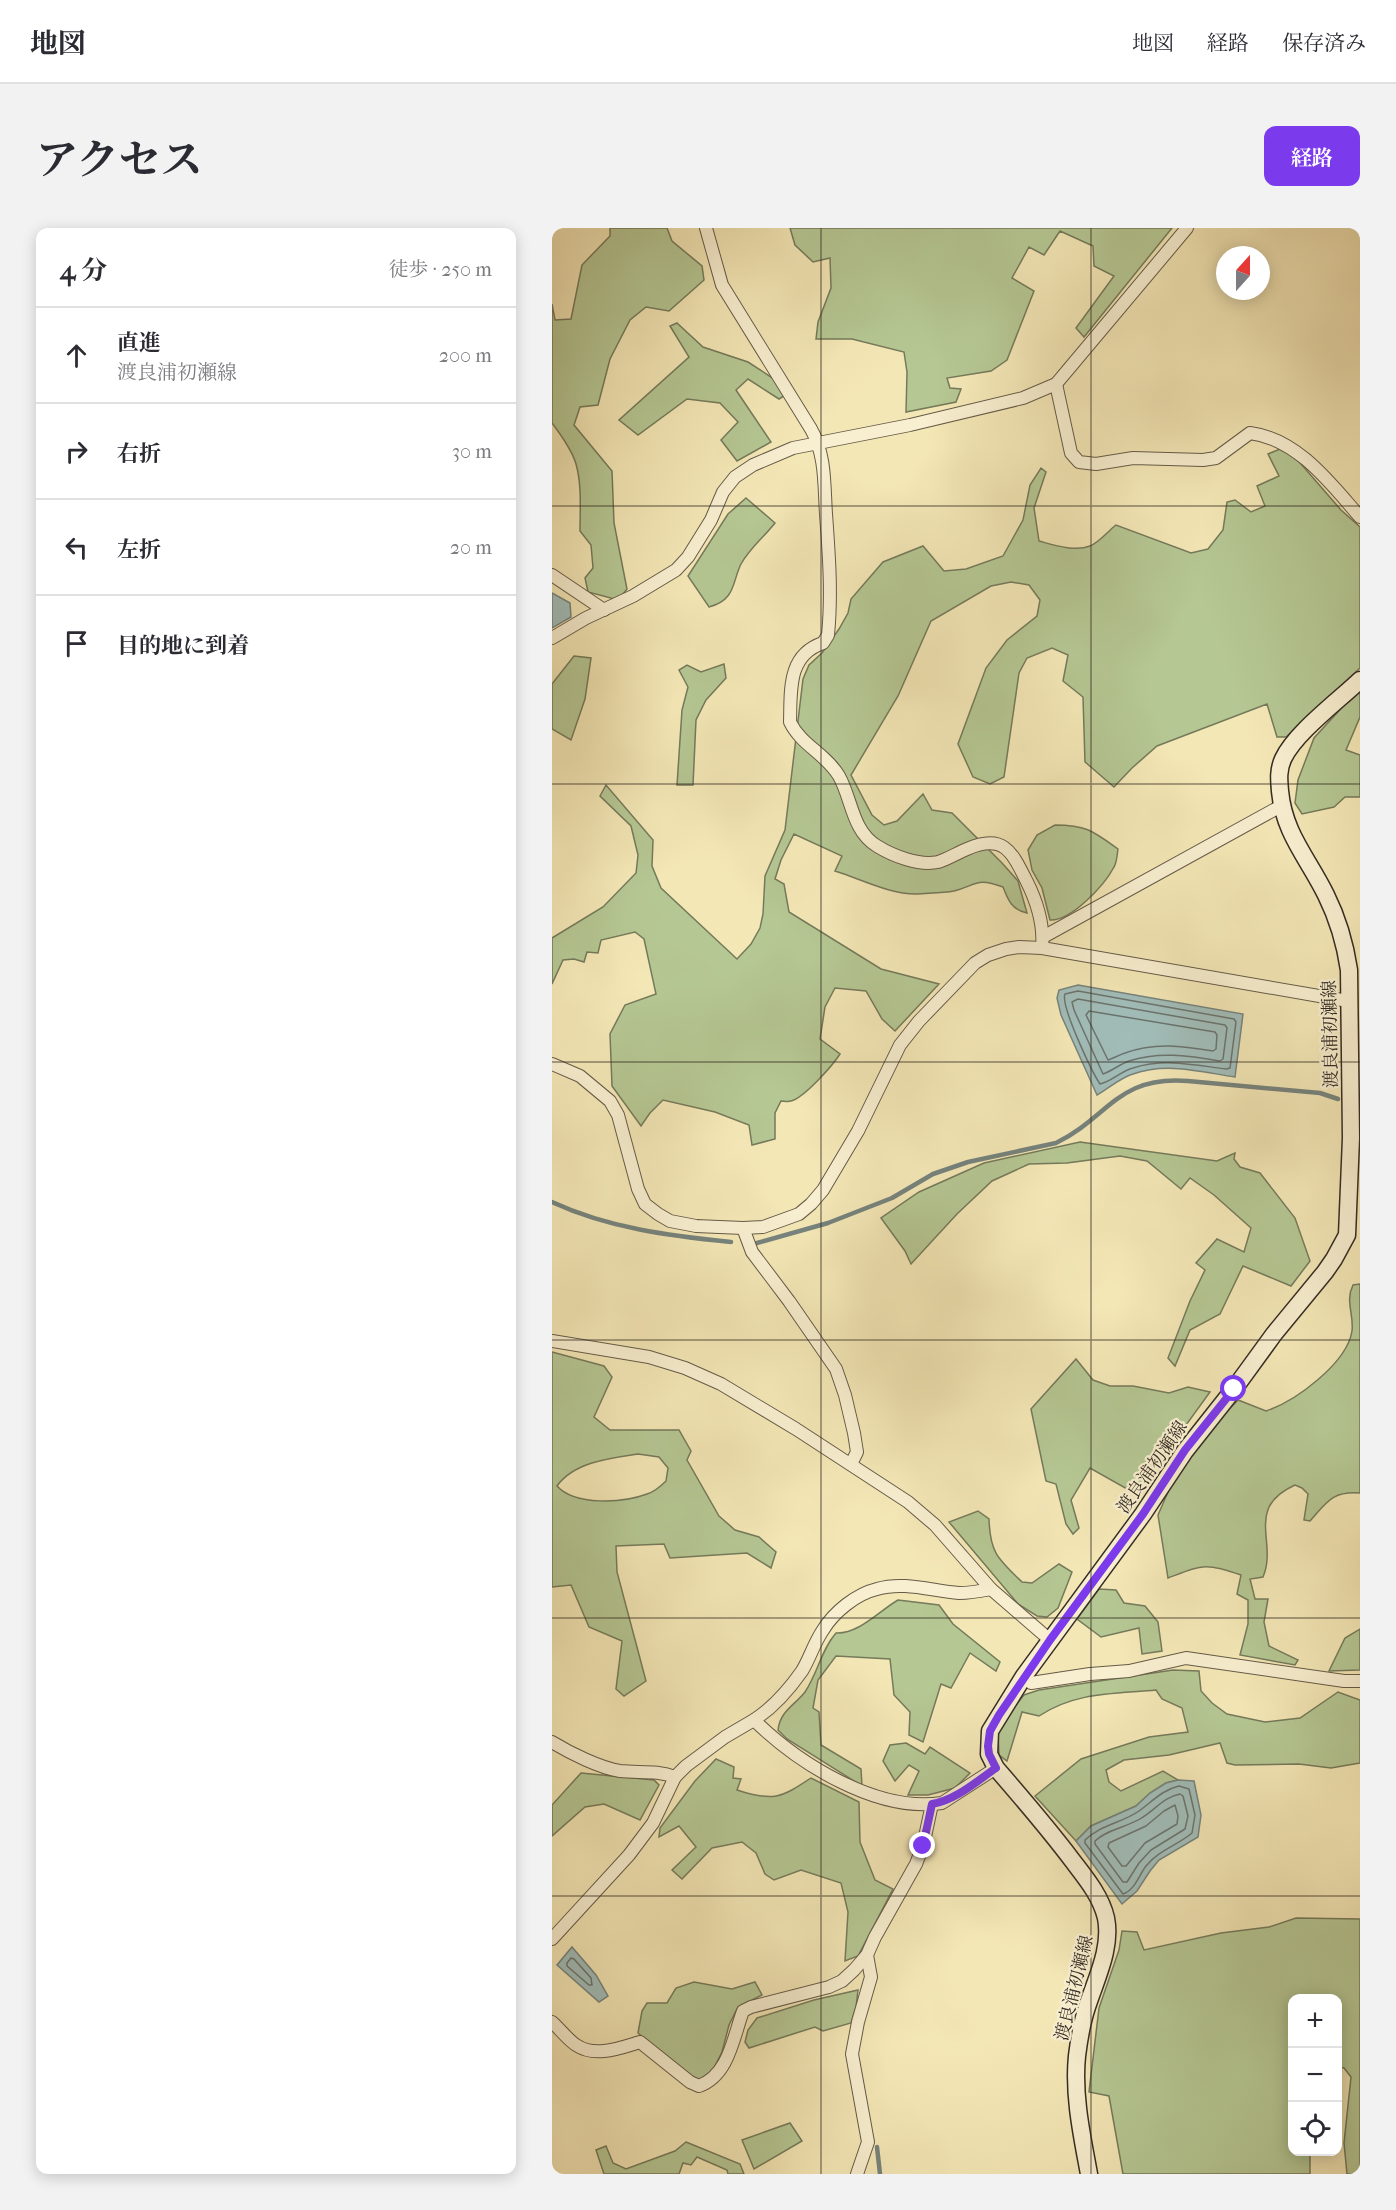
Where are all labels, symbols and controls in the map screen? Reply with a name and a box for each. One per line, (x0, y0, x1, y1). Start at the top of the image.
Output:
text: 地図 (30, 27, 86, 60)
text: 地図 (1132, 31, 1174, 55)
text: 経路 (1207, 31, 1249, 55)
text: 保存済み (1282, 31, 1366, 55)
button: 経路 (1264, 126, 1360, 186)
text: アクセス (36, 136, 203, 185)
north arrow (1216, 246, 1270, 300)
text: 4 分 (60, 255, 107, 286)
text: 徒歩 · 250 m (389, 258, 492, 281)
text: 直進 (117, 330, 161, 356)
icon: ahead (60, 339, 93, 372)
text: 200 m (439, 344, 492, 367)
text: 渡良浦初瀬線 (117, 361, 237, 384)
icon: right (60, 435, 93, 468)
text: 30 m (452, 440, 492, 463)
text: 右折 (117, 441, 161, 467)
icon: left (60, 531, 93, 564)
text: 20 m (450, 536, 492, 559)
text: 左折 (117, 537, 161, 563)
icon: arrive (60, 627, 93, 660)
text: 目的地に到着 (117, 633, 249, 659)
street label: 渡良浦初瀬線 (1319, 980, 1342, 1088)
route start (1220, 1375, 1246, 1401)
street label: 渡良浦初瀬線 (1113, 1417, 1192, 1518)
route end (909, 1832, 935, 1858)
street label: 渡良浦初瀬線 (1051, 1933, 1098, 2043)
map controls (1288, 1994, 1342, 2156)
button: + (1288, 1994, 1342, 2048)
button: − (1288, 2048, 1342, 2102)
button: locate (1288, 2102, 1342, 2156)

